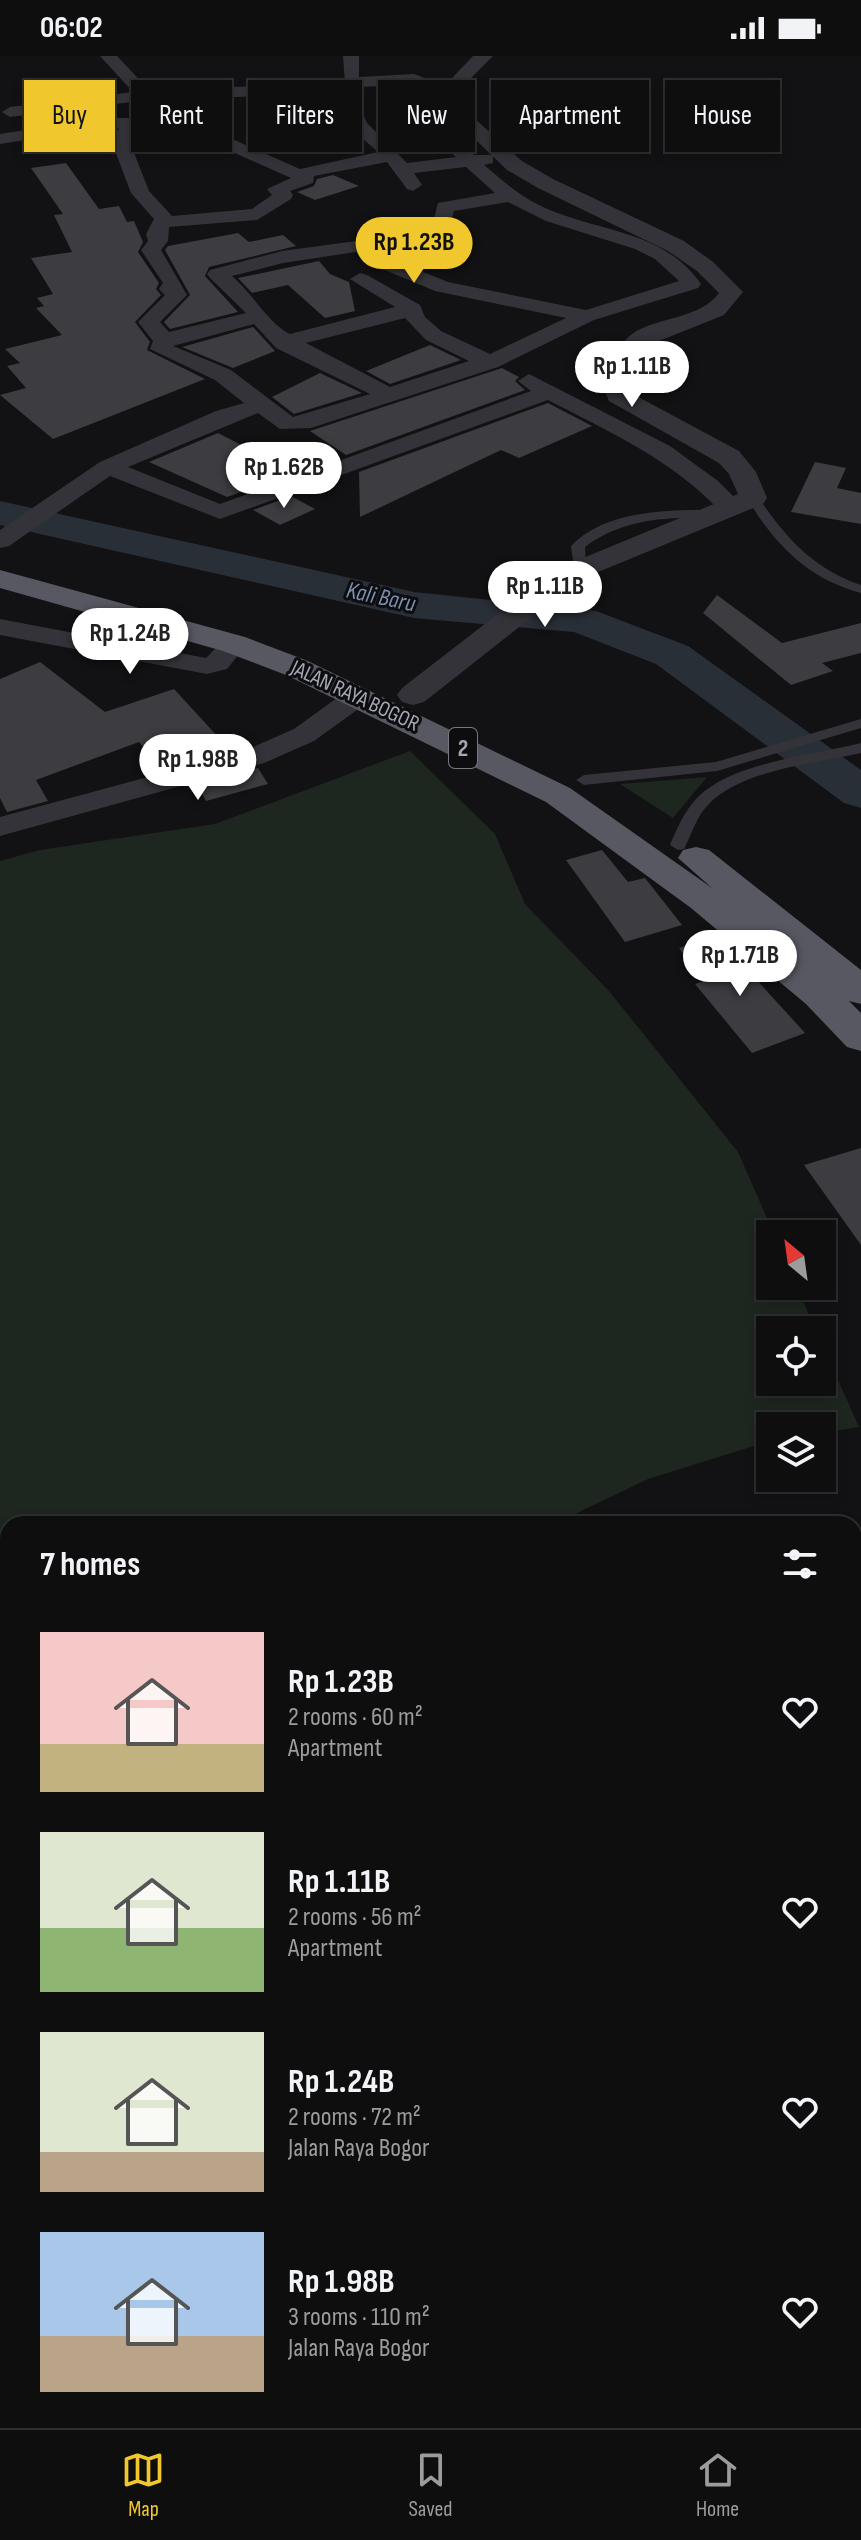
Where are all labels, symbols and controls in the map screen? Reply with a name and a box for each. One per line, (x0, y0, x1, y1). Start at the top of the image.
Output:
text: 06:02 (40, 10, 103, 46)
chip: Buy (24, 80, 115, 152)
chip: Rent (131, 80, 232, 152)
chip: Filters (248, 80, 362, 152)
chip: New (378, 80, 475, 152)
chip: Apartment (491, 80, 649, 152)
chip: House (665, 80, 780, 152)
pin: Rp 1.23B (331, 217, 497, 285)
text: Rp 1.23B (374, 227, 454, 258)
pin: Rp 1.11B (549, 341, 715, 409)
text: Rp 1.11B (593, 351, 671, 382)
pin: Rp 1.62B (201, 442, 367, 510)
text: Rp 1.62B (244, 452, 324, 483)
pin: Rp 1.11B (462, 561, 628, 629)
text: Rp 1.11B (506, 571, 584, 602)
water label: Kali Baru (344, 576, 418, 618)
pin: Rp 1.24B (47, 608, 213, 676)
text: Rp 1.24B (89, 618, 171, 649)
street label: JALAN RAYA BOGOR (286, 654, 424, 738)
road number: 2 (449, 728, 477, 768)
pin: Rp 1.98B (115, 734, 281, 802)
text: Rp 1.98B (157, 744, 239, 775)
pin: Rp 1.71B (657, 930, 823, 998)
text: Rp 1.71B (701, 940, 779, 971)
north arrow (756, 1220, 836, 1300)
map controls (756, 1220, 836, 1492)
button: locate (756, 1316, 836, 1396)
button: layers (756, 1412, 836, 1492)
icon: filters (778, 1542, 822, 1586)
text: 7 homes (40, 1544, 140, 1585)
text: Rp 1.23B (288, 1661, 394, 1702)
icon: home (104, 1664, 200, 1760)
icon: heart (778, 1690, 822, 1734)
text: 2 rooms · 60 m² (288, 1702, 423, 1733)
text: Apartment (288, 1733, 382, 1764)
text: Rp 1.11B (288, 1861, 390, 1902)
icon: home (104, 1864, 200, 1960)
icon: heart (778, 1890, 822, 1934)
text: 2 rooms · 56 m² (288, 1902, 422, 1933)
text: Apartment (288, 1933, 382, 1964)
text: Rp 1.24B (288, 2061, 394, 2102)
icon: home (104, 2064, 200, 2160)
icon: heart (778, 2090, 822, 2134)
text: 2 rooms · 72 m² (288, 2102, 421, 2133)
text: Jalan Raya Bogor (288, 2133, 430, 2164)
text: Rp 1.98B (288, 2261, 394, 2302)
icon: home (104, 2264, 200, 2360)
icon: heart (778, 2290, 822, 2334)
text: 3 rooms · 110 m² (288, 2302, 430, 2333)
text: Jalan Raya Bogor (288, 2333, 430, 2364)
tab: Map (121, 2448, 165, 2523)
tab: Saved (408, 2448, 453, 2523)
tab: Home (696, 2448, 740, 2523)

